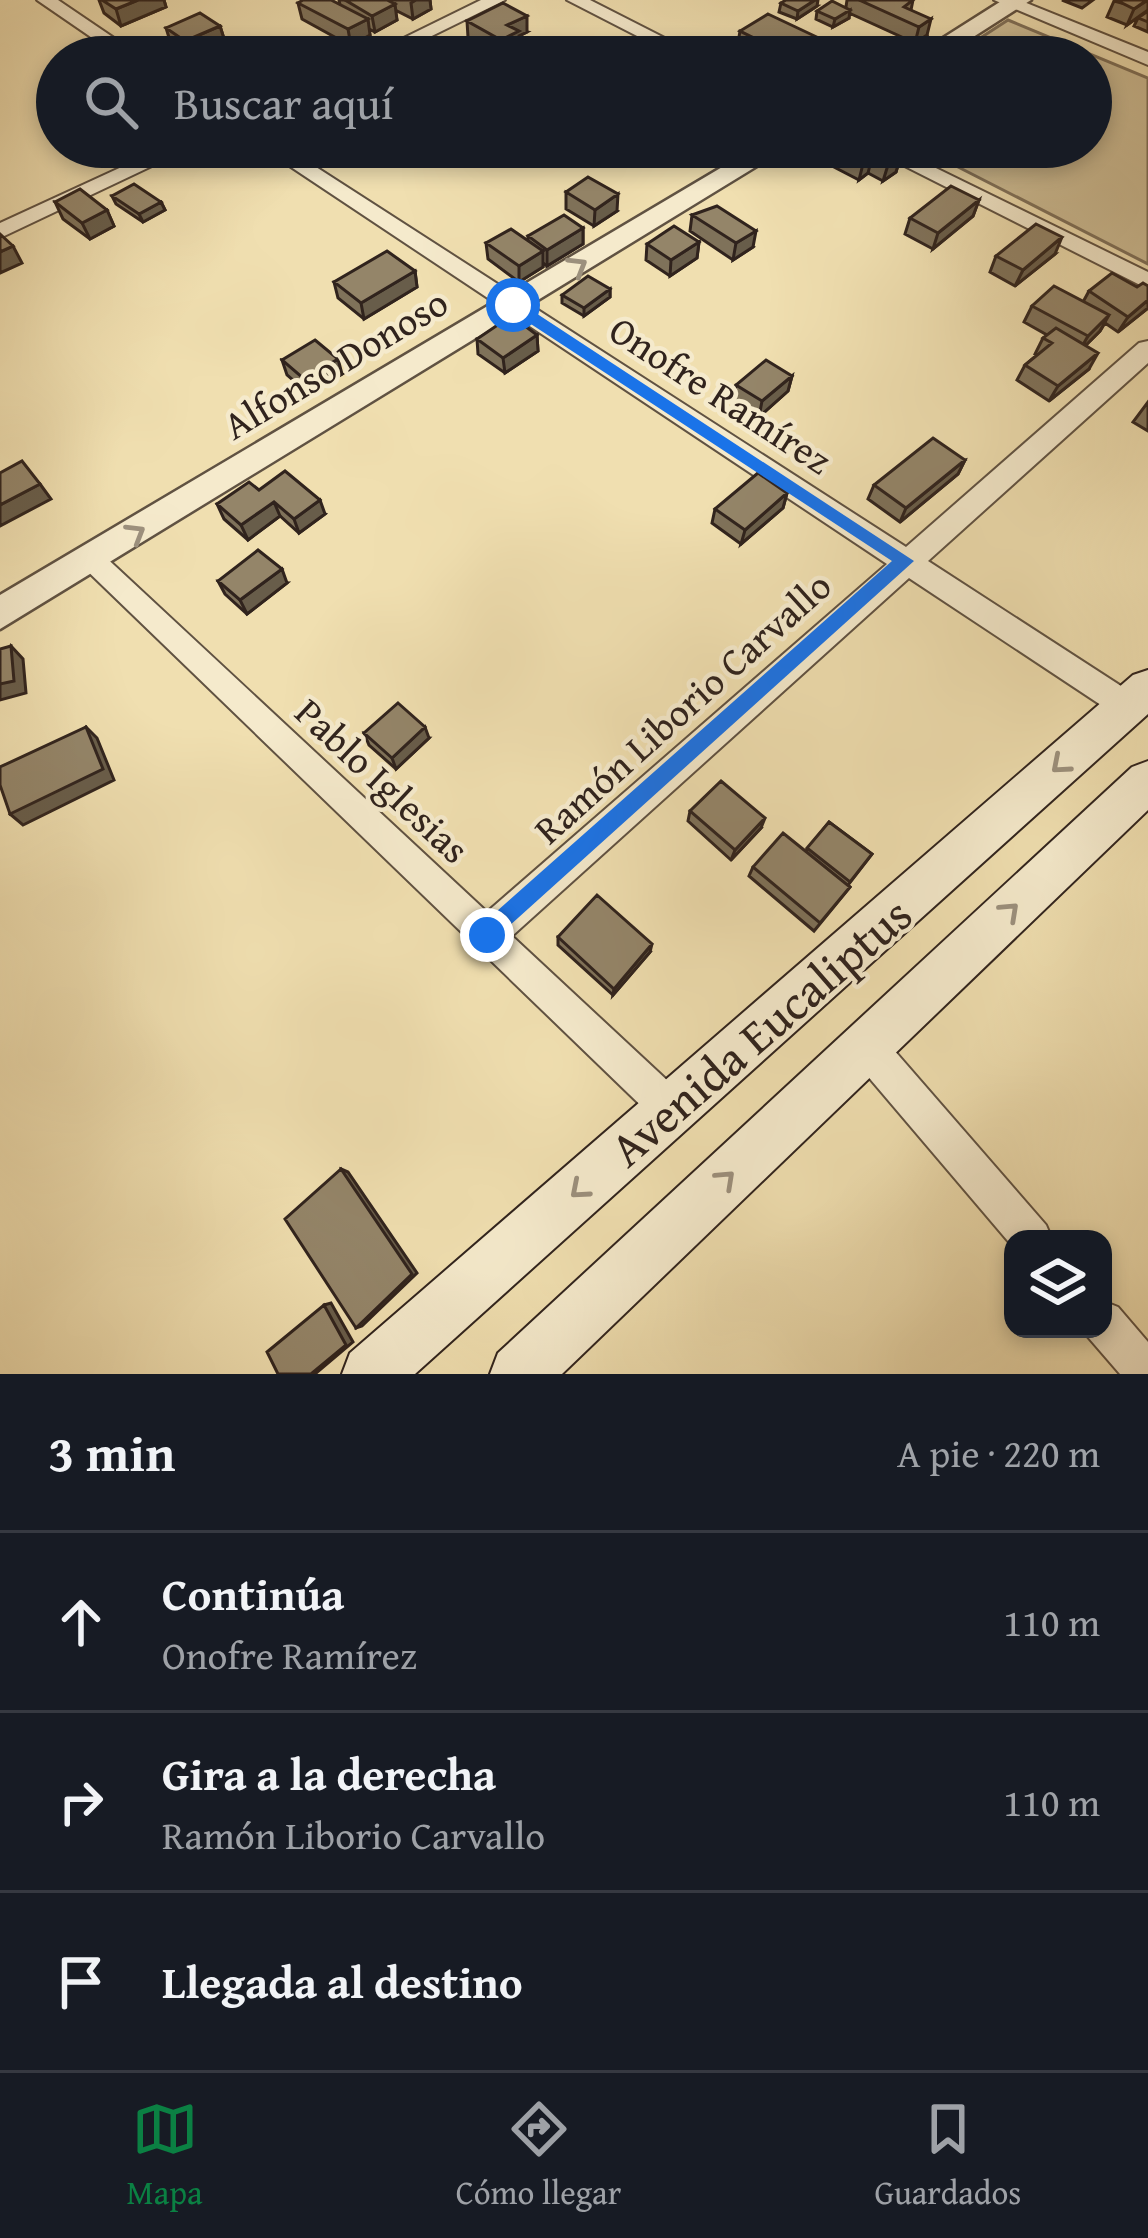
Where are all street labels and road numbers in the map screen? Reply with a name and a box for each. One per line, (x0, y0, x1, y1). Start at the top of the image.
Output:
street label: Alfonso Donoso (212, 273, 458, 453)
street label: Onofre Ramírez (599, 301, 843, 487)
street label: Ramón Liborio Carvallo (521, 558, 843, 856)
street label: Pablo Iglesias (283, 684, 483, 876)
street label: Avenida Eucaliptus (593, 879, 927, 1183)

